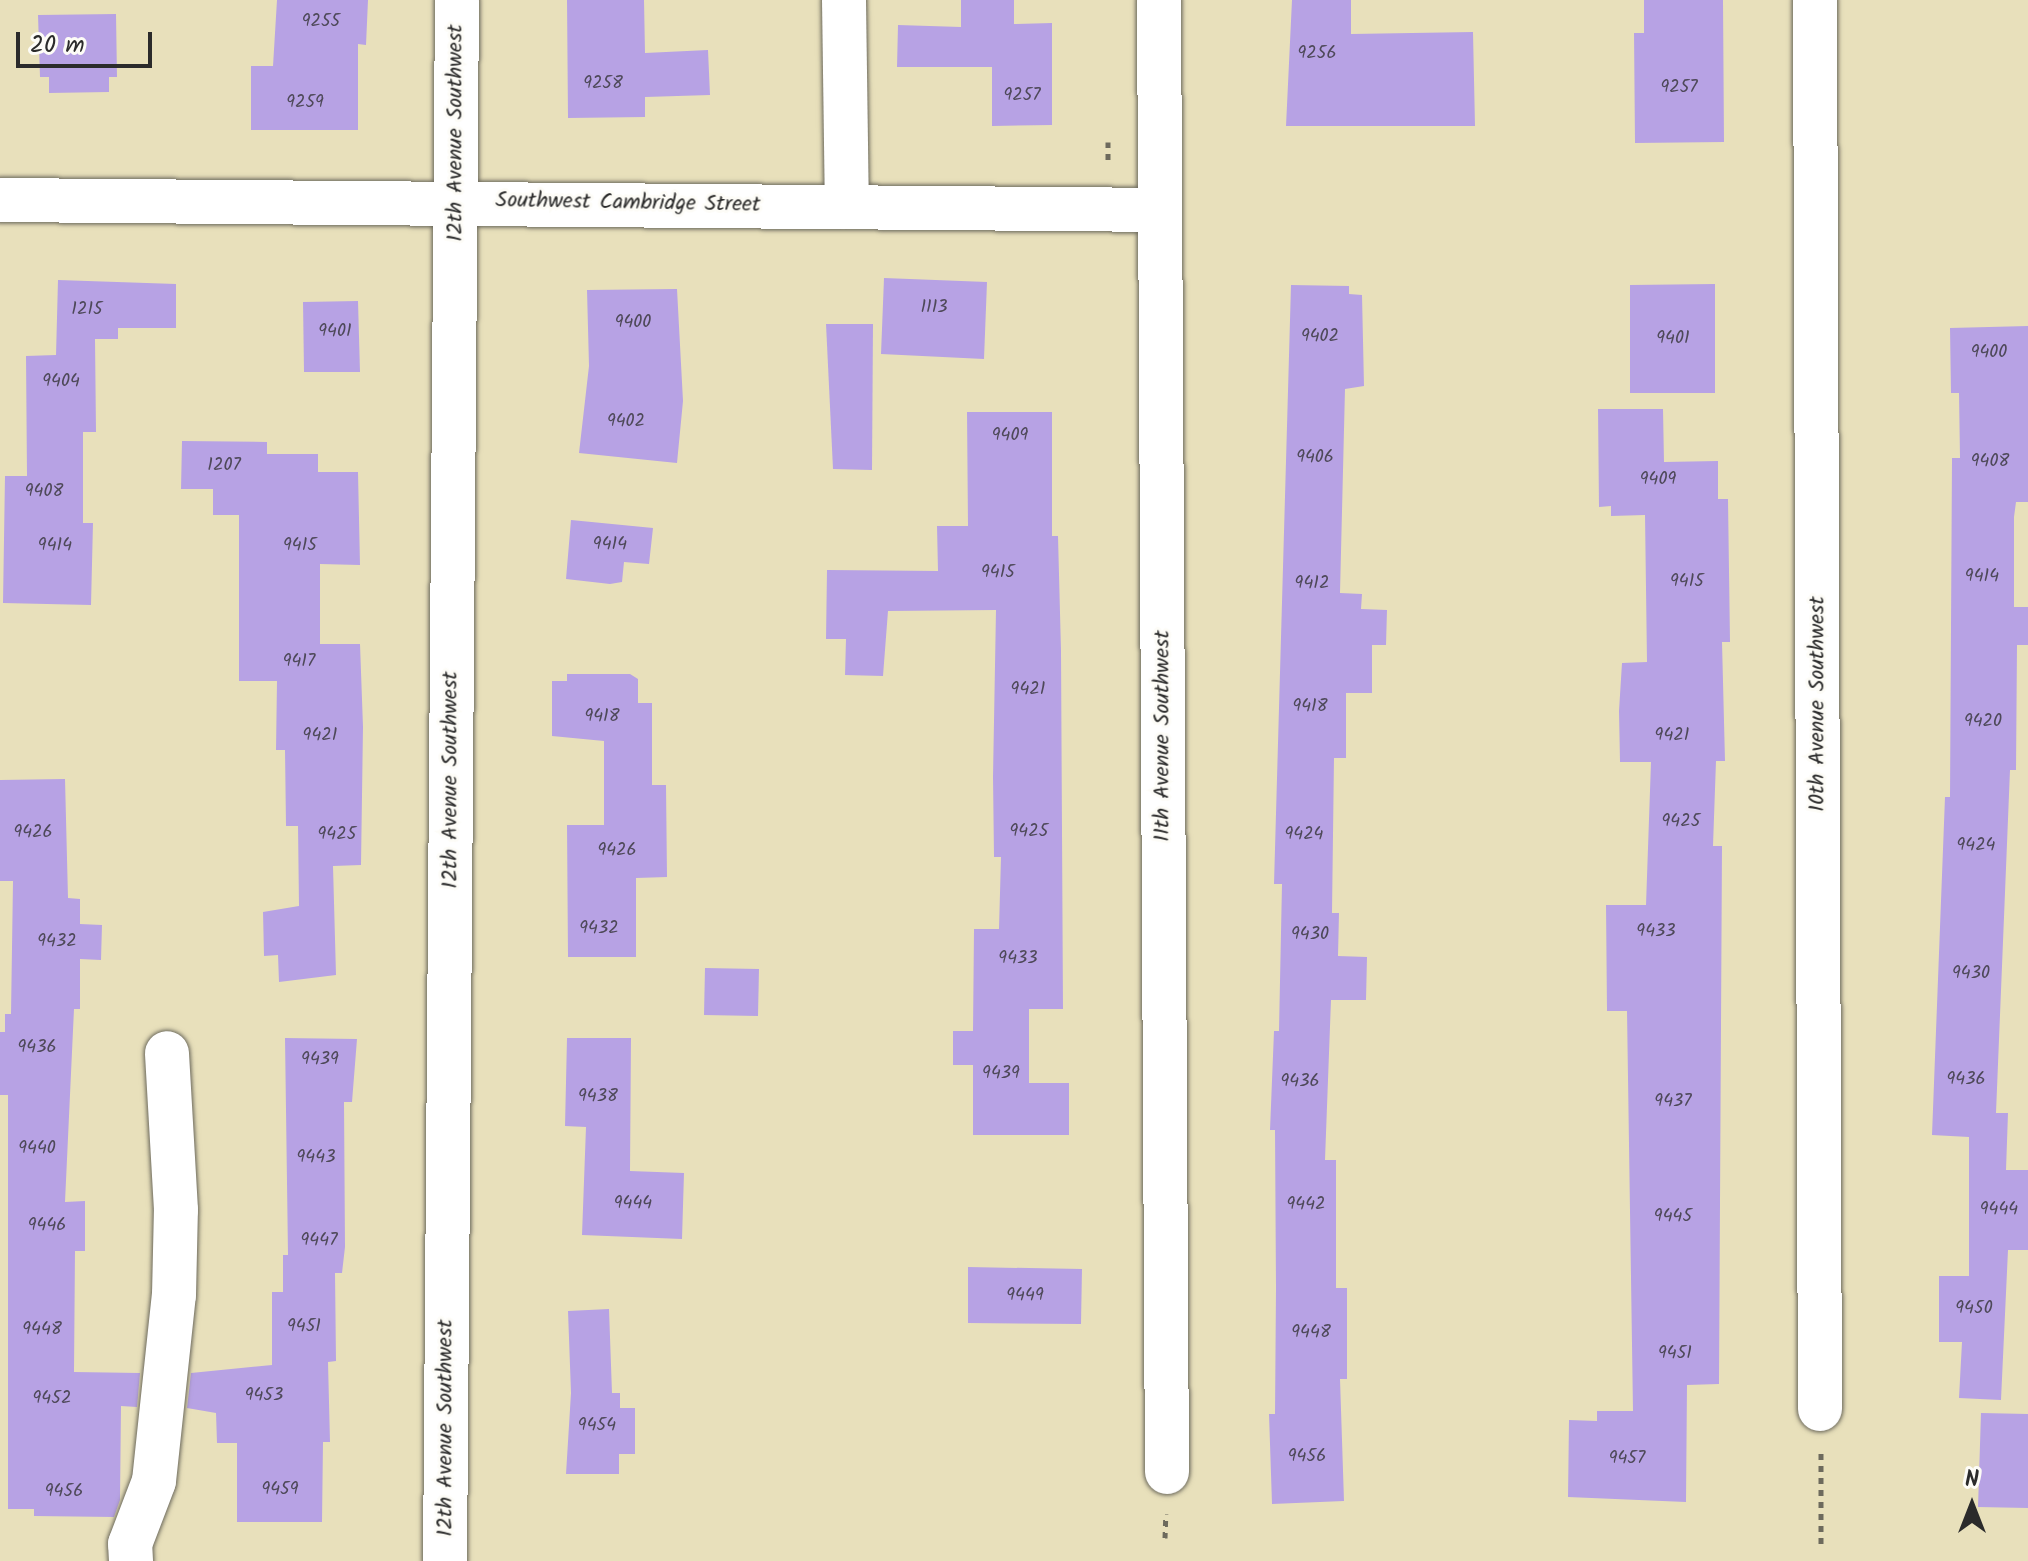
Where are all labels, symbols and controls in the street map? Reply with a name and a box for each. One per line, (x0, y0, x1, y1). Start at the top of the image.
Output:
house number: 9255 (302, 11, 340, 33)
scale bar (20, 16, 156, 66)
street label: 12th Avenue Southwest (443, 24, 469, 242)
text: 20 m (30, 26, 85, 65)
house number: 9256 (1298, 43, 1336, 65)
house number: 9258 (583, 73, 623, 95)
house number: 9257 (1660, 77, 1698, 99)
house number: 9257 (1003, 85, 1041, 107)
house number: 9259 (286, 92, 324, 114)
street label: Southwest Cambridge Street (495, 187, 761, 219)
house number: 1113 (920, 297, 948, 319)
house number: 1215 (71, 299, 103, 321)
house number: 9400 (615, 312, 651, 334)
house number: 9401 (318, 321, 352, 343)
house number: 9402 (1301, 326, 1339, 348)
house number: 9401 (1656, 328, 1690, 350)
house number: 9400 (1971, 342, 2007, 364)
house number: 9404 (42, 371, 80, 393)
house number: 9402 (607, 411, 645, 433)
house number: 9409 (992, 425, 1028, 447)
house number: 9406 (1296, 447, 1334, 469)
house number: 9408 (1971, 451, 2009, 473)
house number: 1207 (207, 455, 241, 477)
house number: 9409 (1640, 469, 1676, 491)
house number: 9408 (25, 481, 63, 503)
house number: 9414 (593, 534, 627, 556)
house number: 9414 (38, 535, 72, 557)
house number: 9415 (283, 535, 317, 557)
house number: 9415 (981, 562, 1015, 584)
house number: 9414 (1965, 566, 1999, 588)
house number: 9415 (1670, 571, 1704, 593)
house number: 9412 (1295, 573, 1329, 595)
street label: 10th Avenue Southwest (1805, 596, 1831, 812)
street label: 11th Avenue Southwest (1150, 630, 1176, 842)
house number: 9417 (283, 651, 315, 673)
street label: 12th Avenue Southwest (438, 671, 464, 889)
house number: 9421 (1011, 679, 1045, 701)
house number: 9418 (1292, 696, 1328, 718)
house number: 9418 (584, 706, 620, 728)
house number: 9420 (1964, 711, 2002, 733)
house number: 9421 (303, 725, 337, 747)
house number: 9421 (1655, 725, 1689, 747)
house number: 9425 (1662, 811, 1700, 833)
house number: 9425 (1010, 821, 1048, 843)
house number: 9426 (13, 822, 53, 844)
house number: 9425 (318, 824, 356, 846)
house number: 9424 (1284, 824, 1324, 846)
house number: 9424 (1956, 835, 1996, 857)
house number: 9426 (597, 840, 637, 862)
house number: 9432 (579, 918, 619, 940)
house number: 9433 (1636, 921, 1676, 943)
house number: 9430 (1291, 924, 1329, 946)
house number: 9432 (37, 931, 77, 953)
house number: 9433 (998, 948, 1038, 970)
house number: 9430 (1952, 963, 1990, 985)
house number: 9436 (18, 1037, 56, 1059)
house number: 9439 (301, 1049, 339, 1071)
house number: 9439 (982, 1063, 1020, 1085)
house number: 9436 (1947, 1069, 1985, 1091)
house number: 9436 (1281, 1071, 1319, 1093)
house number: 9438 (578, 1086, 618, 1108)
house number: 9437 (1654, 1091, 1692, 1113)
house number: 9440 (18, 1138, 56, 1160)
house number: 9443 (297, 1147, 335, 1169)
house number: 9444 (614, 1193, 652, 1215)
house number: 9442 (1286, 1194, 1326, 1216)
house number: 9444 (1980, 1199, 2018, 1221)
house number: 9445 (1654, 1206, 1692, 1228)
house number: 9446 (28, 1215, 66, 1237)
house number: 9447 (301, 1230, 337, 1252)
house number: 9449 (1006, 1285, 1044, 1307)
house number: 9450 (1955, 1298, 1993, 1320)
house number: 9451 (287, 1316, 321, 1338)
house number: 9448 (22, 1319, 62, 1341)
street label: 12th Avenue Southwest (433, 1319, 459, 1537)
house number: 9448 (1291, 1322, 1331, 1344)
house number: 9451 (1658, 1343, 1692, 1365)
house number: 9453 (245, 1385, 283, 1407)
house number: 9452 (33, 1388, 71, 1410)
house number: 9454 (578, 1415, 616, 1437)
house number: 9456 (1288, 1446, 1326, 1468)
house number: 9457 (1609, 1448, 1645, 1470)
text: N (1965, 1463, 1979, 1498)
north arrow (1932, 1465, 2012, 1545)
house number: 9459 (261, 1479, 299, 1501)
house number: 9456 (45, 1481, 83, 1503)

